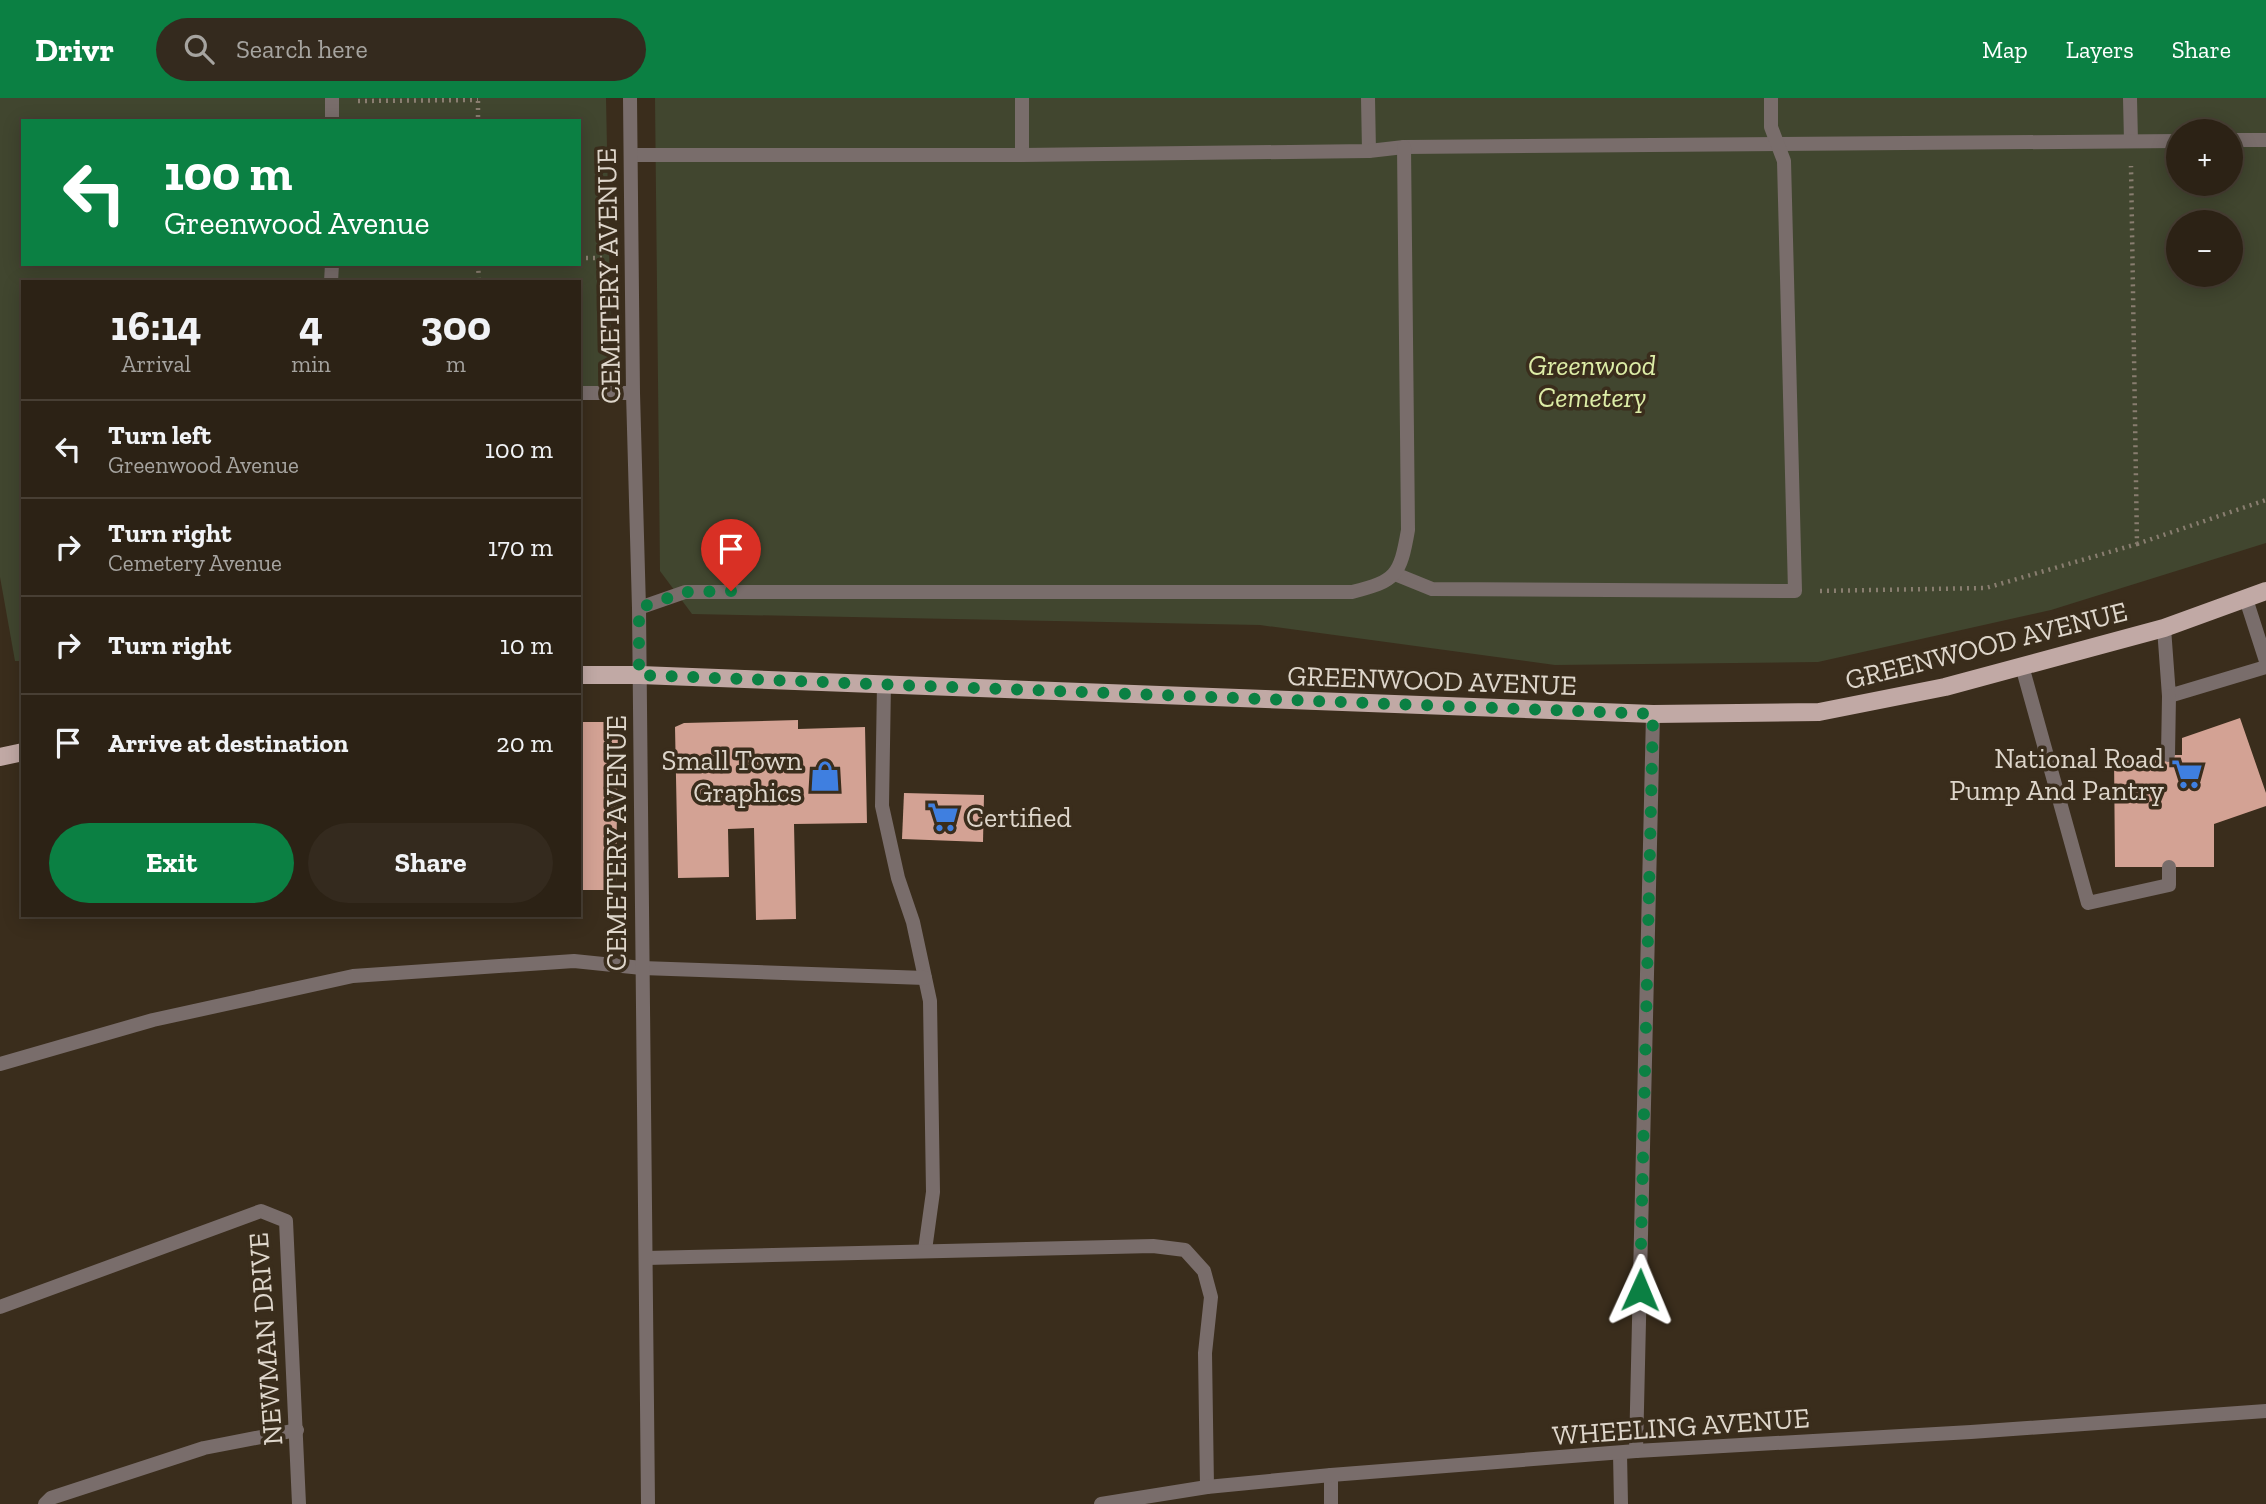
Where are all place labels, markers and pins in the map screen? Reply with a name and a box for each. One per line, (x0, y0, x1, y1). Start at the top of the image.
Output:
pin (701, 519, 761, 591)
place label: National Road Pump And Pantry (1949, 742, 2165, 807)
place label: Small Town Graphics (661, 744, 802, 809)
supermarket icon: National Road Pump And Pantry (2170, 757, 2204, 791)
shop icon: Small Town Graphics (808, 759, 842, 793)
supermarket icon: Certified (926, 800, 960, 834)
place label: Certified (966, 801, 1072, 834)

